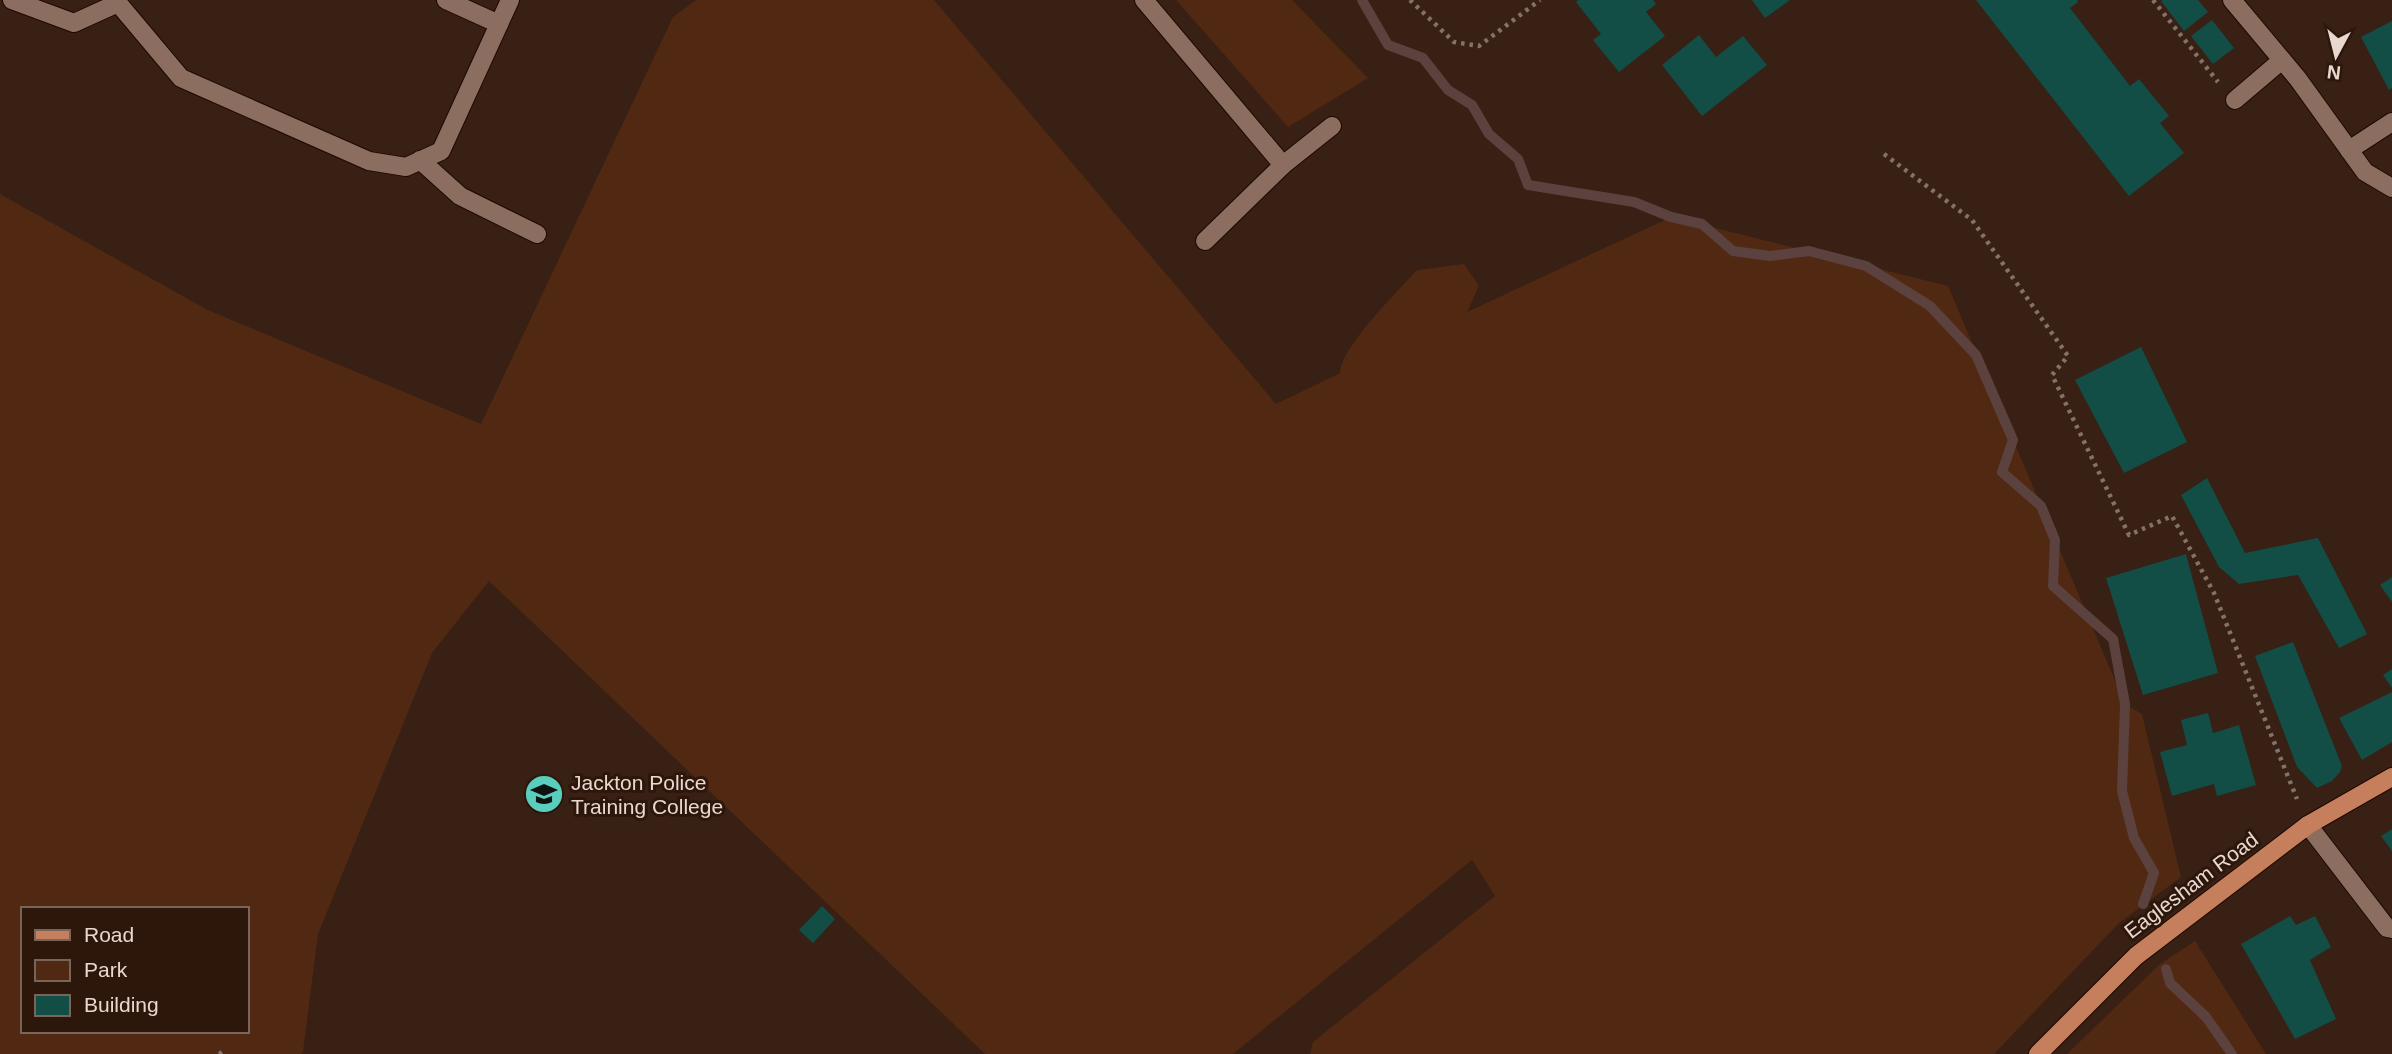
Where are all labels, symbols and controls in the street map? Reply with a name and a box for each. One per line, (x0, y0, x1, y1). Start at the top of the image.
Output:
north arrow (2301, 21, 2371, 91)
text: N (2326, 61, 2342, 84)
place label: Jackton Police Training College (571, 771, 723, 818)
school or university icon: Jackton Police Training College (523, 773, 565, 815)
street label: Eaglesham Road (2120, 827, 2262, 943)
legend (21, 907, 248, 1033)
text: Road (84, 923, 134, 946)
text: Park (84, 958, 128, 981)
text: Building (84, 993, 159, 1016)

